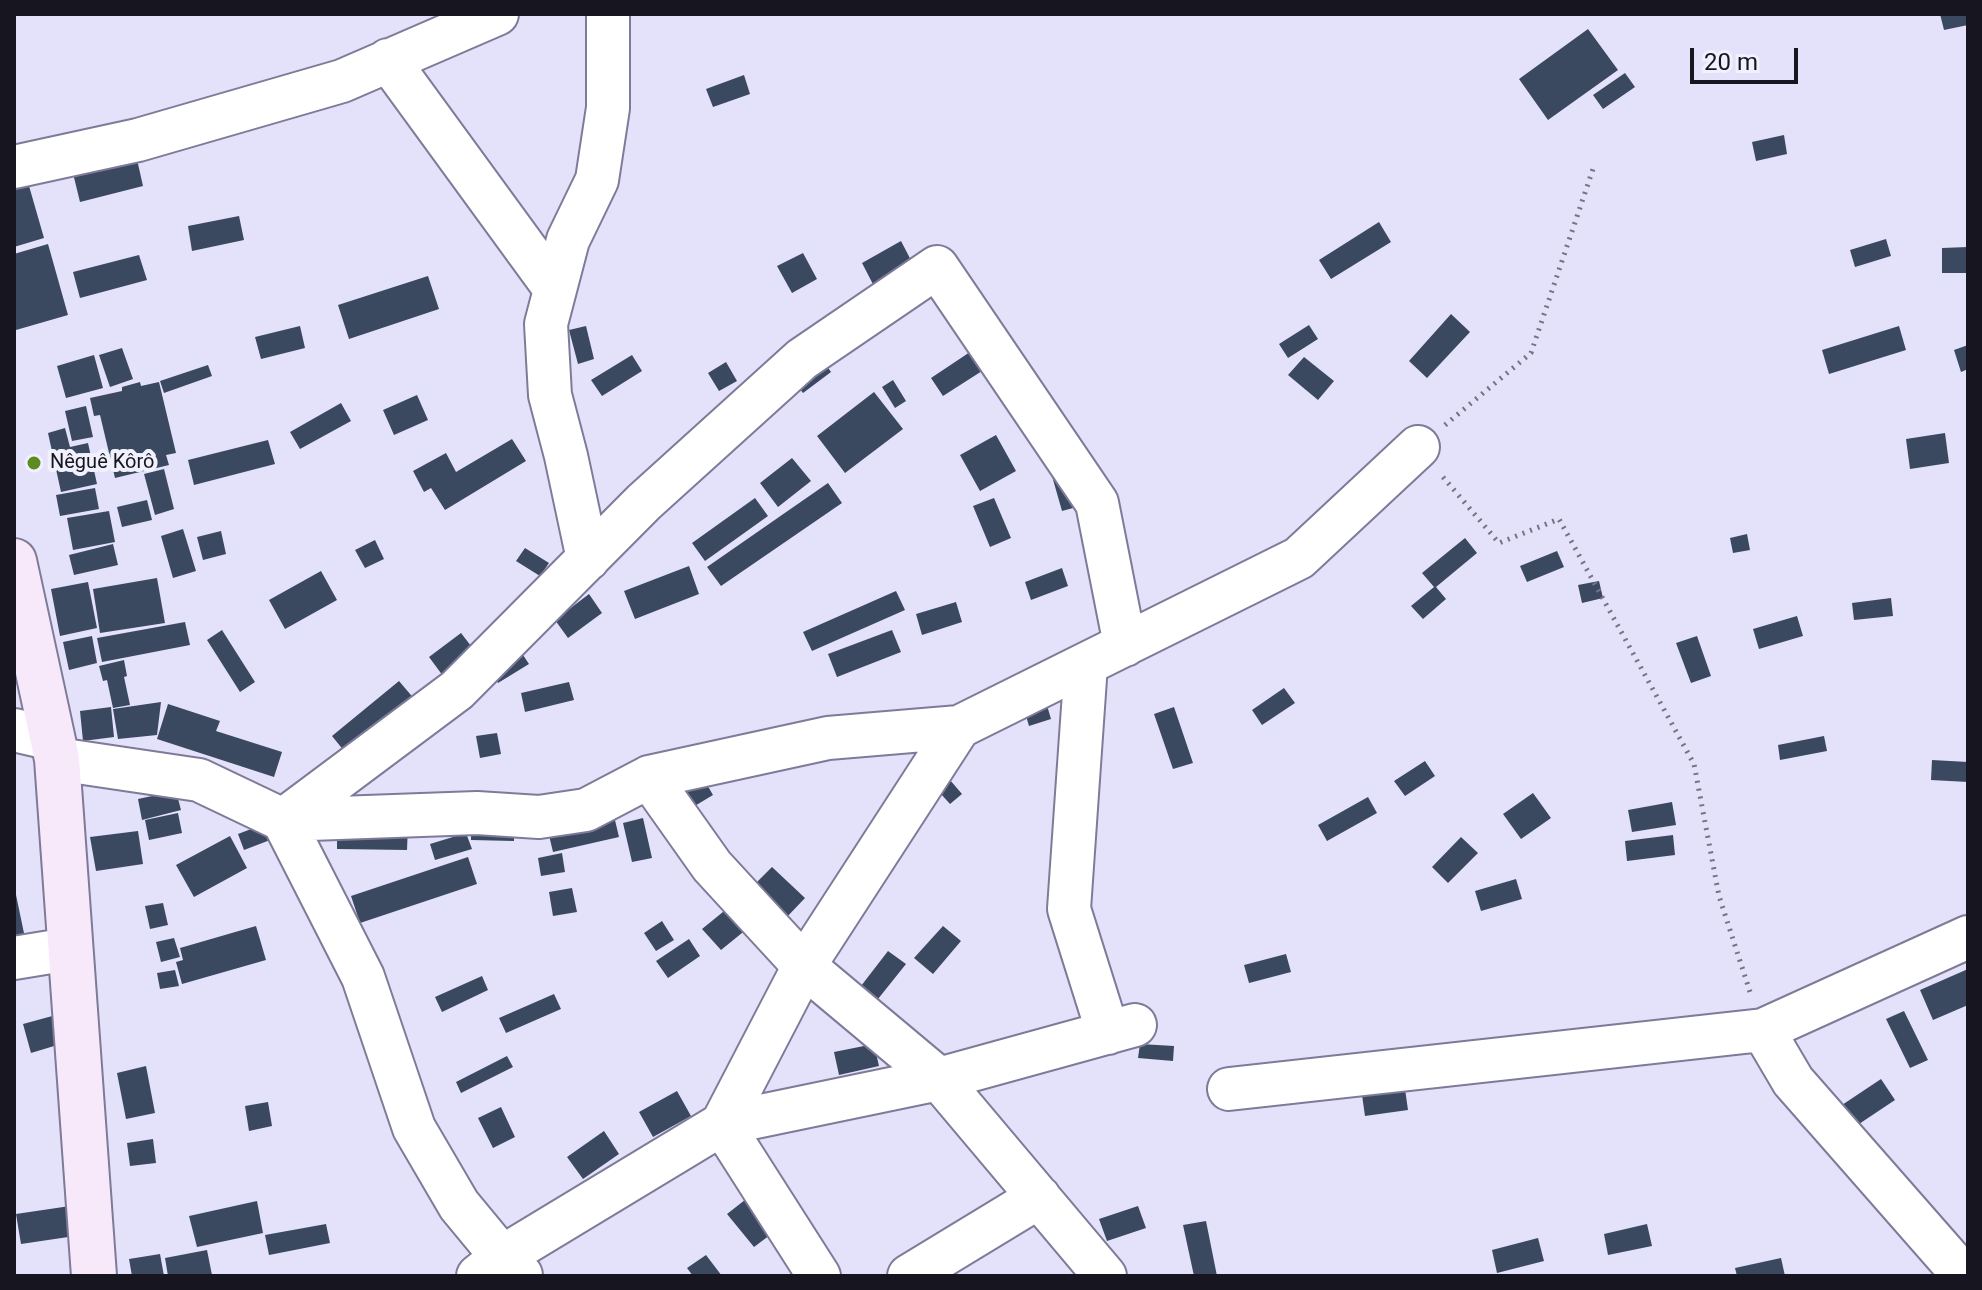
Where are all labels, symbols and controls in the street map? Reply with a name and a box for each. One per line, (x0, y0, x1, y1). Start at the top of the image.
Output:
scale bar (1694, 32, 1802, 82)
text: 20 m (1704, 48, 1758, 76)
place label: Nêguê Kôrô (50, 451, 154, 475)
marker: Nêguê Kôrô (25, 454, 43, 472)

